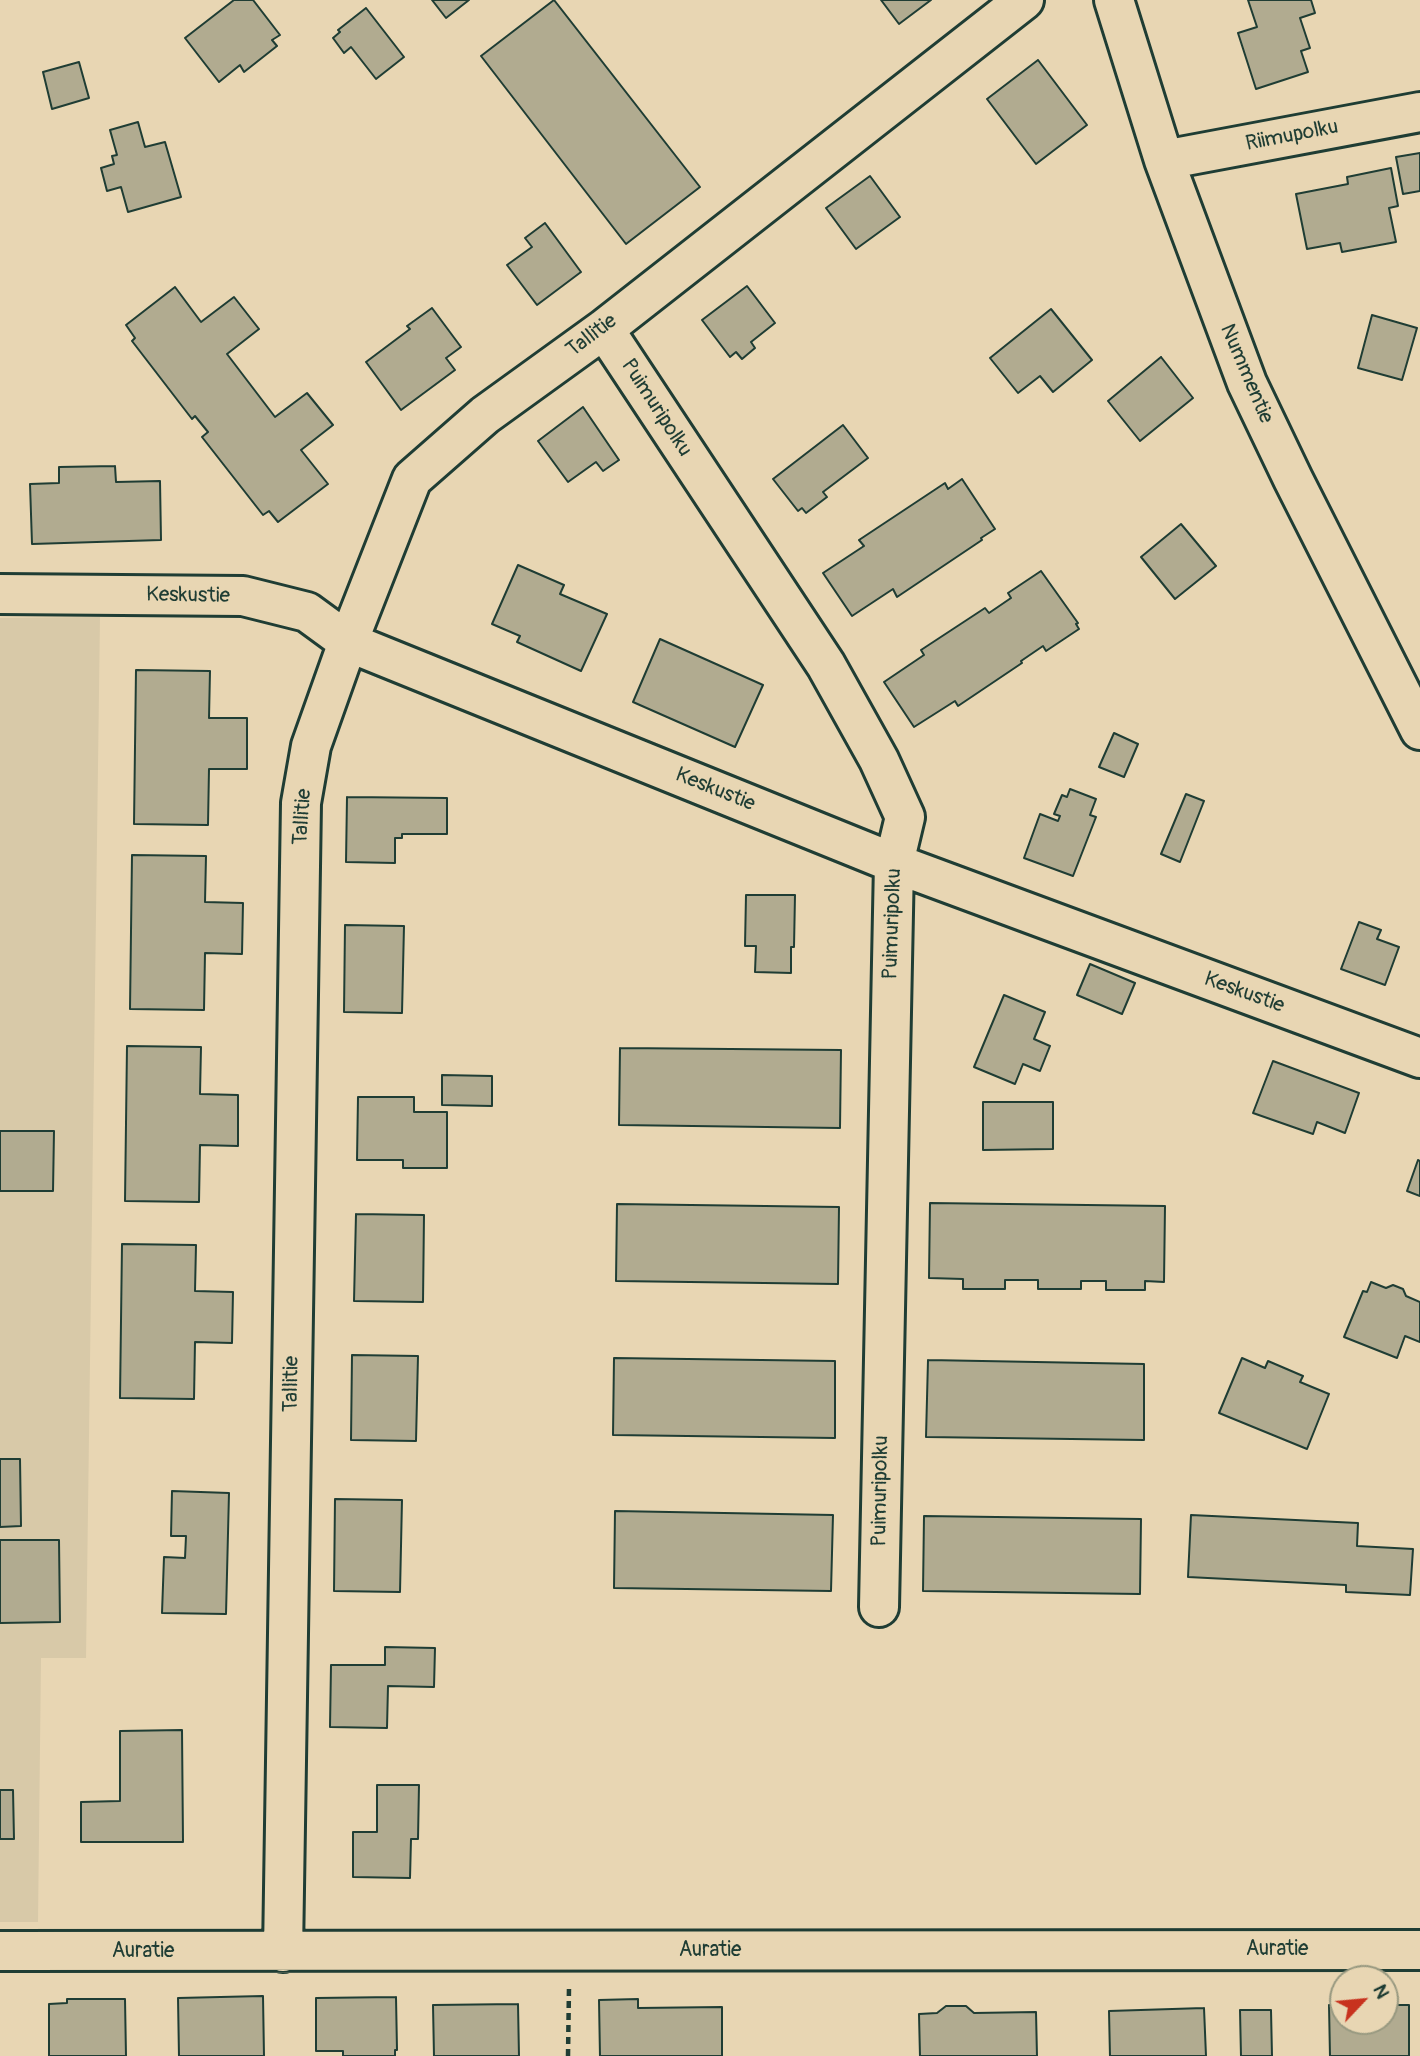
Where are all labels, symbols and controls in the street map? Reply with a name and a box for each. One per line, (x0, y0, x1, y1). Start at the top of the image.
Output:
street label: Riimupolku (1244, 115, 1340, 157)
street label: Tallitie (562, 309, 622, 363)
street label: Nummentie (1214, 320, 1278, 428)
street label: Puimuripolku (615, 354, 697, 462)
street label: Keskustie (146, 583, 230, 609)
street label: Keskustie (671, 763, 759, 817)
street label: Tallitie (288, 788, 318, 846)
street label: Puimuripolku (878, 868, 908, 980)
street label: Keskustie (1200, 967, 1288, 1019)
street label: Tallitie (279, 1356, 305, 1412)
street label: Puimuripolku (867, 1435, 895, 1547)
street label: Auratie (1246, 1937, 1308, 1963)
street label: Auratie (679, 1938, 741, 1964)
street label: Auratie (112, 1939, 174, 1965)
north arrow (1329, 1965, 1399, 2035)
text: N (1367, 1981, 1395, 2003)

